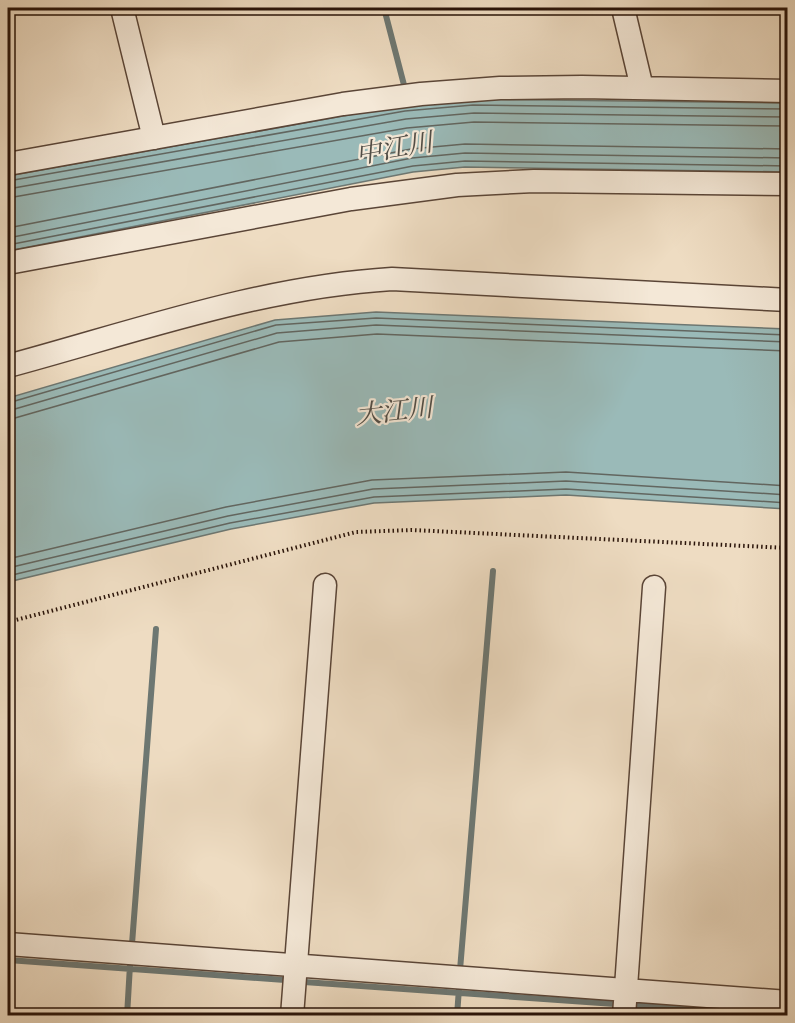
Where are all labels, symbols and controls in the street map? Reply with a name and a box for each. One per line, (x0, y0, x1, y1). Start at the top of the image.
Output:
water label: 中江川 (353, 124, 438, 173)
water label: 大江川 (353, 390, 438, 433)

